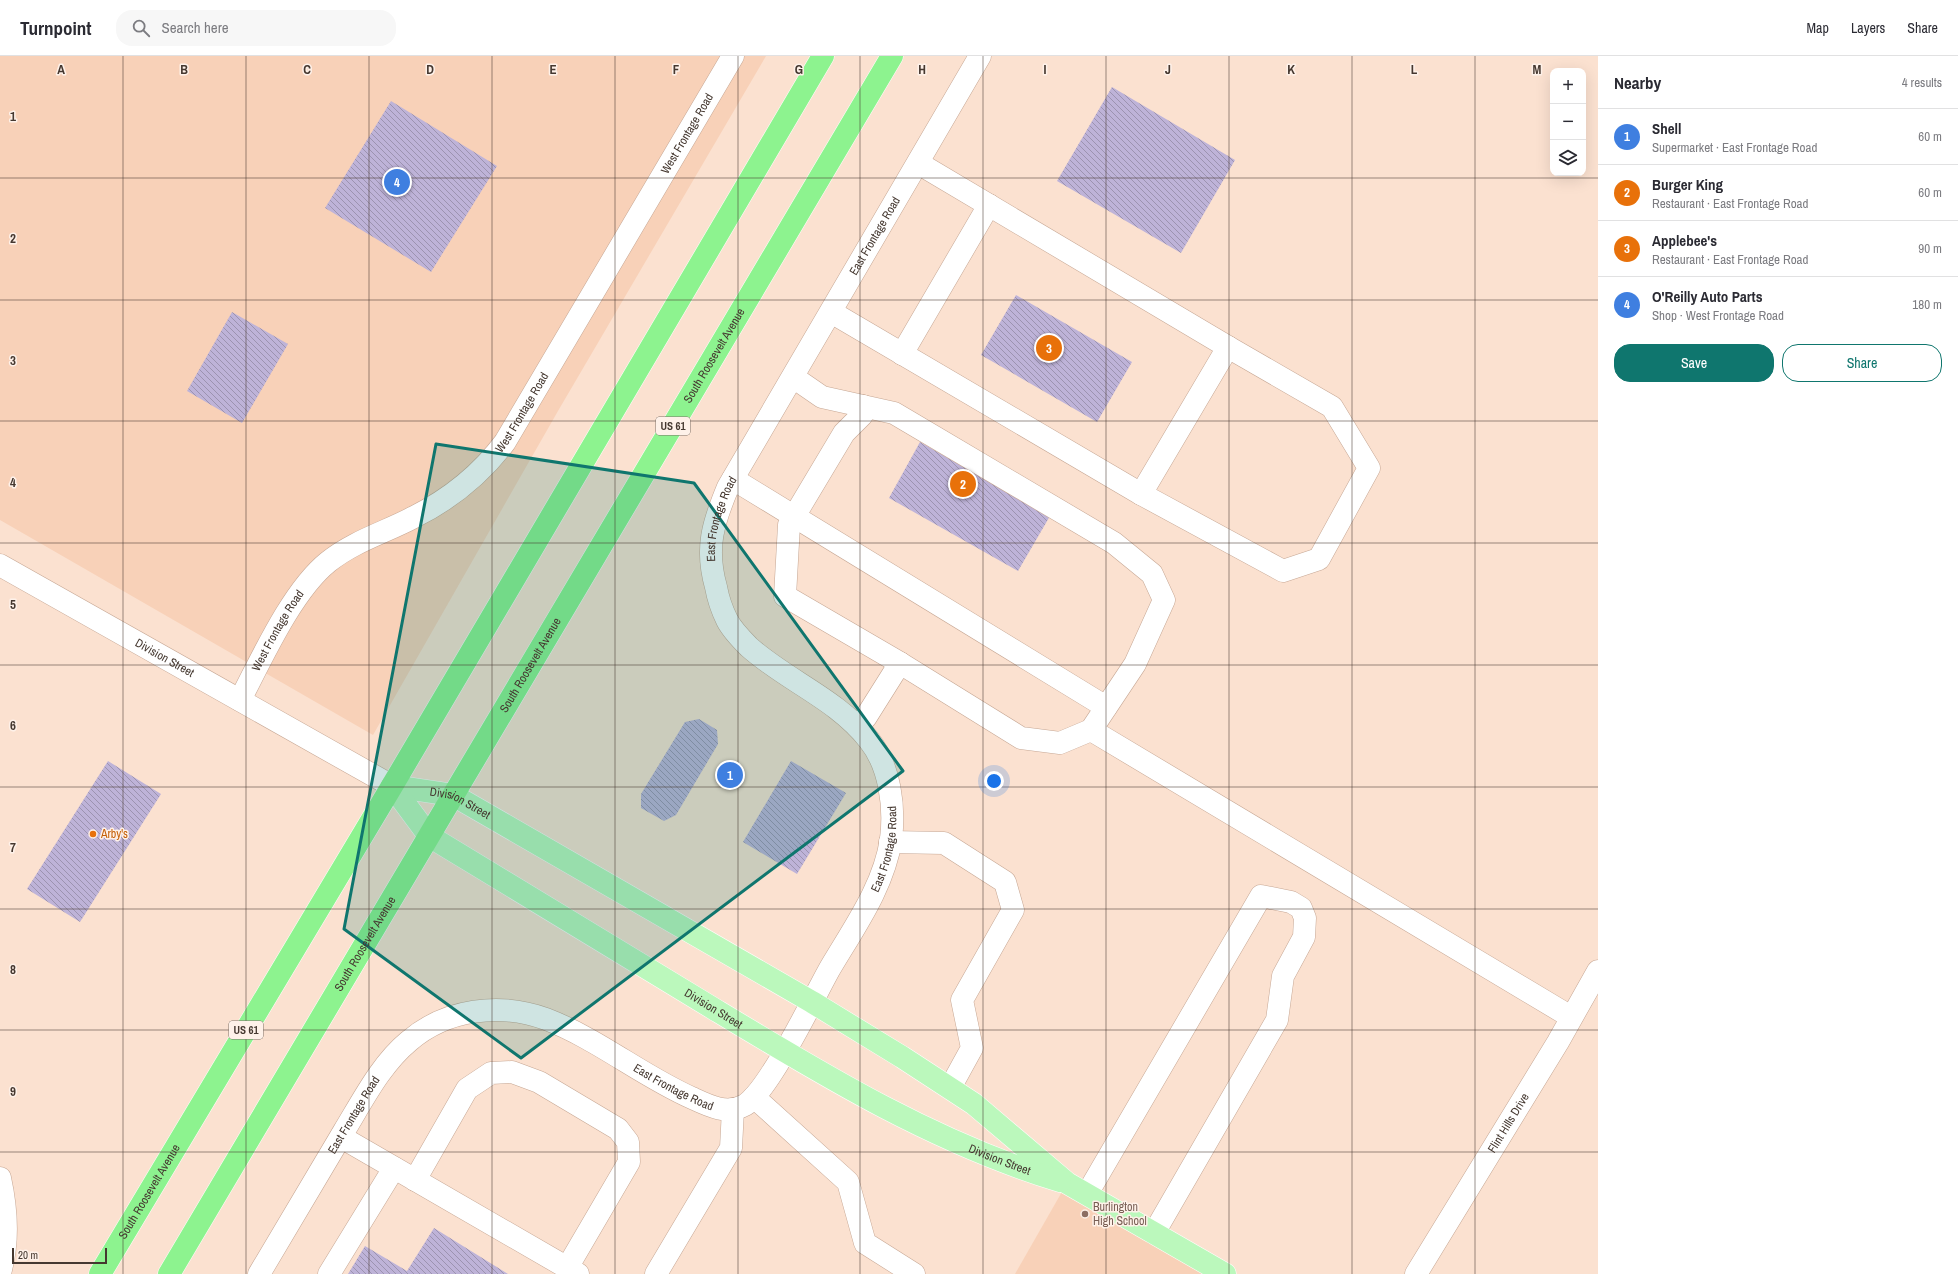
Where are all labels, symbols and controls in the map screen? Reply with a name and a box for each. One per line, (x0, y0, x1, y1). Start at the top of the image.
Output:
search box (116, 10, 396, 46)
text: Turnpoint (20, 15, 92, 41)
icon: search (130, 17, 152, 39)
text: Search here (162, 17, 229, 38)
text: Map (1807, 19, 1829, 37)
text: Layers (1851, 19, 1885, 37)
text: Share (1907, 19, 1938, 37)
text: A (57, 61, 65, 78)
text: B (180, 61, 188, 78)
text: C (303, 61, 311, 78)
text: D (426, 61, 434, 78)
text: E (549, 61, 557, 78)
text: F (673, 61, 680, 78)
text: G (795, 61, 803, 78)
text: H (918, 61, 926, 78)
text: I (1044, 61, 1047, 78)
text: J (1165, 61, 1171, 78)
text: K (1287, 61, 1295, 78)
text: L (1411, 61, 1418, 78)
text: M (1533, 61, 1542, 78)
map controls (1550, 68, 1586, 176)
button: + (1550, 68, 1586, 104)
text: Nearby (1614, 71, 1661, 94)
text: 4 results (1902, 74, 1942, 91)
street label: West Frontage Road (657, 91, 717, 177)
button: − (1550, 104, 1586, 140)
text: 1 (10, 108, 16, 125)
text: Shell (1652, 118, 1681, 139)
text: 1 (1624, 128, 1630, 145)
text: 60 m (1918, 128, 1942, 145)
text: Supermarket · East Frontage Road (1652, 139, 1817, 156)
button: layers (1550, 140, 1586, 176)
pin: 4 (384, 167, 410, 197)
text: Burger King (1652, 174, 1723, 195)
text: 2 (1624, 184, 1630, 201)
text: 60 m (1918, 184, 1942, 201)
street label: East Frontage Road (846, 194, 904, 278)
text: Restaurant · East Frontage Road (1652, 195, 1808, 212)
text: 2 (10, 230, 16, 247)
text: Applebee's (1652, 230, 1717, 251)
text: 3 (1624, 240, 1630, 257)
text: 90 m (1918, 240, 1942, 257)
text: Restaurant · East Frontage Road (1652, 251, 1808, 268)
text: O'Reilly Auto Parts (1652, 286, 1762, 307)
text: 4 (1624, 296, 1630, 313)
text: 180 m (1912, 296, 1942, 313)
street label: South Roosevelt Avenue (680, 305, 749, 406)
text: Shop · West Frontage Road (1652, 307, 1784, 324)
pin: 3 (1036, 333, 1062, 363)
button: Save (1614, 344, 1774, 382)
button: Share (1782, 344, 1942, 382)
text: 3 (10, 352, 16, 369)
street label: West Frontage Road (492, 369, 552, 456)
road number: US 61 (656, 417, 690, 435)
pin: 2 (950, 469, 976, 499)
text: 4 (10, 474, 16, 491)
street label: East Frontage Road (703, 474, 740, 562)
street label: West Frontage Road (248, 587, 307, 674)
text: 5 (10, 596, 16, 613)
street label: South Roosevelt Avenue (496, 615, 565, 716)
street label: Division Street (132, 635, 197, 681)
text: 6 (10, 717, 16, 734)
pin: 1 (717, 760, 743, 790)
your location (984, 771, 1004, 791)
street label: Division Street (429, 784, 494, 823)
street label: East Frontage Road (867, 805, 900, 895)
place label: Arby's (100, 826, 128, 842)
marker: Arby's (88, 829, 98, 839)
text: 7 (10, 839, 16, 856)
street label: South Roosevelt Avenue (331, 893, 399, 994)
text: 8 (10, 961, 16, 978)
street label: Division Street (681, 985, 746, 1033)
road number: US 61 (229, 1021, 263, 1039)
street label: East Frontage Road (630, 1060, 716, 1114)
street label: East Frontage Road (324, 1073, 383, 1157)
text: 9 (10, 1083, 16, 1100)
street label: Flint Hills Drive (1484, 1090, 1533, 1156)
street label: Division Street (966, 1140, 1033, 1179)
street label: South Roosevelt Avenue (115, 1141, 184, 1242)
place label: Burlington High School (1093, 1199, 1147, 1229)
marker: Burlington High School (1080, 1209, 1090, 1219)
scale bar (12, 1246, 107, 1265)
text: 20 m (18, 1248, 38, 1262)

